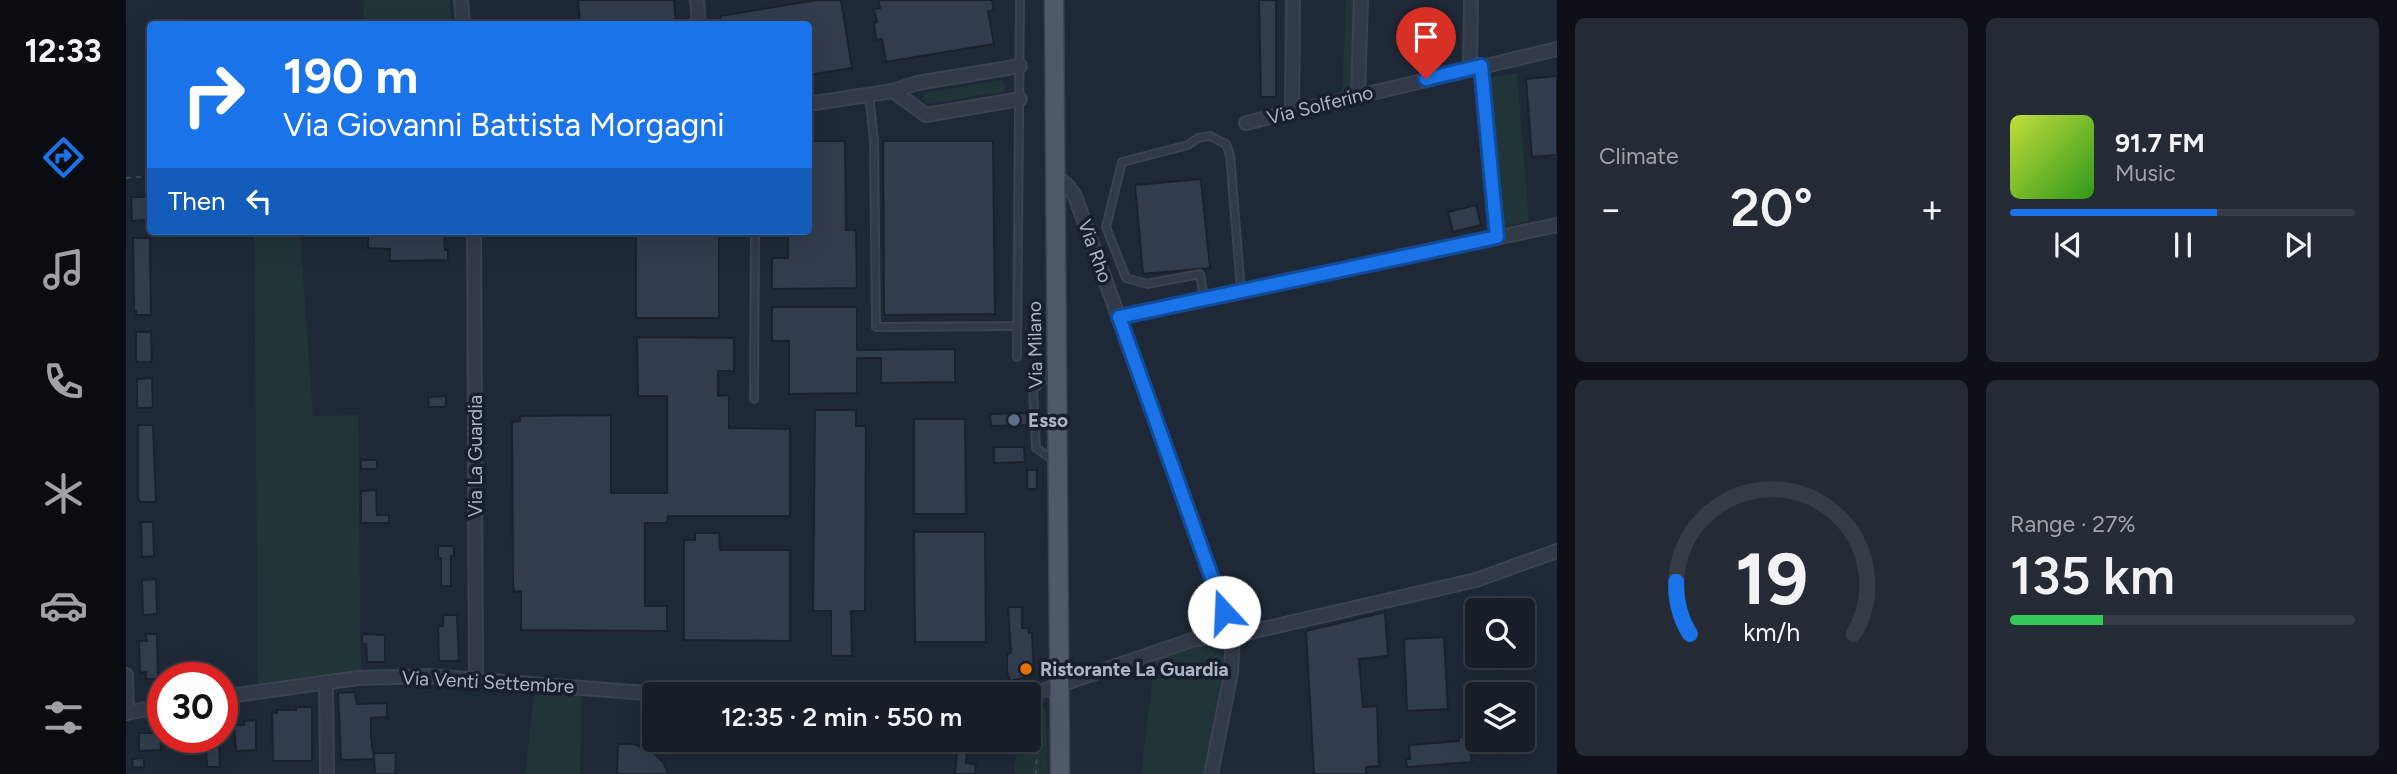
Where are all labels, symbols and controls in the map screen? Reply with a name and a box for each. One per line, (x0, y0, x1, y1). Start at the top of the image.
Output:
pin (1396, 7, 1456, 79)
icon: arrive (1407, 18, 1445, 56)
text: 12:33 (24, 32, 102, 70)
text: 190 m (283, 46, 418, 105)
icon: right (168, 49, 259, 140)
street label: Via Solferino (1265, 81, 1375, 129)
text: Via Giovanni Battista Morgagni (283, 106, 725, 144)
text: 91.7 FM (2115, 127, 2205, 159)
icon: directions (39, 133, 88, 182)
text: Climate (1599, 142, 1678, 170)
text: Music (2115, 159, 2176, 187)
text: 20° (1730, 177, 1813, 239)
icon: left (240, 182, 278, 220)
text: Then (168, 185, 226, 217)
text: − (1599, 186, 1623, 232)
text: + (1920, 186, 1944, 232)
street label: Via Rho (1073, 216, 1117, 286)
icon: previous (2049, 226, 2087, 264)
icon: pause (2164, 226, 2202, 264)
icon: next (2279, 226, 2317, 264)
icon: music (39, 245, 88, 294)
street label: Via Milano (1023, 301, 1047, 389)
icon: phone (39, 357, 88, 406)
street label: Via La Guardia (464, 395, 487, 517)
place label: Esso (1028, 409, 1068, 432)
marker: Esso (1006, 412, 1022, 428)
icon: climate (39, 469, 88, 518)
text: Range · 27% (2010, 510, 2136, 538)
text: 19 (1735, 535, 1808, 622)
text: 135 km (2010, 545, 2175, 607)
position arrow (1187, 575, 1261, 649)
icon: car (39, 581, 88, 630)
map controls (1465, 598, 1535, 752)
button: search (1465, 598, 1535, 668)
text: km/h (1743, 617, 1800, 647)
place label: Ristorante La Guardia (1040, 658, 1229, 681)
marker: Ristorante La Guardia (1018, 661, 1034, 677)
speed limit sign: 30 (147, 662, 238, 753)
street label: Via Venti Settembre (401, 666, 575, 698)
button: layers (1465, 682, 1535, 752)
icon: filters (39, 693, 88, 742)
text: 12:35 · 2 min · 550 m (721, 701, 962, 733)

